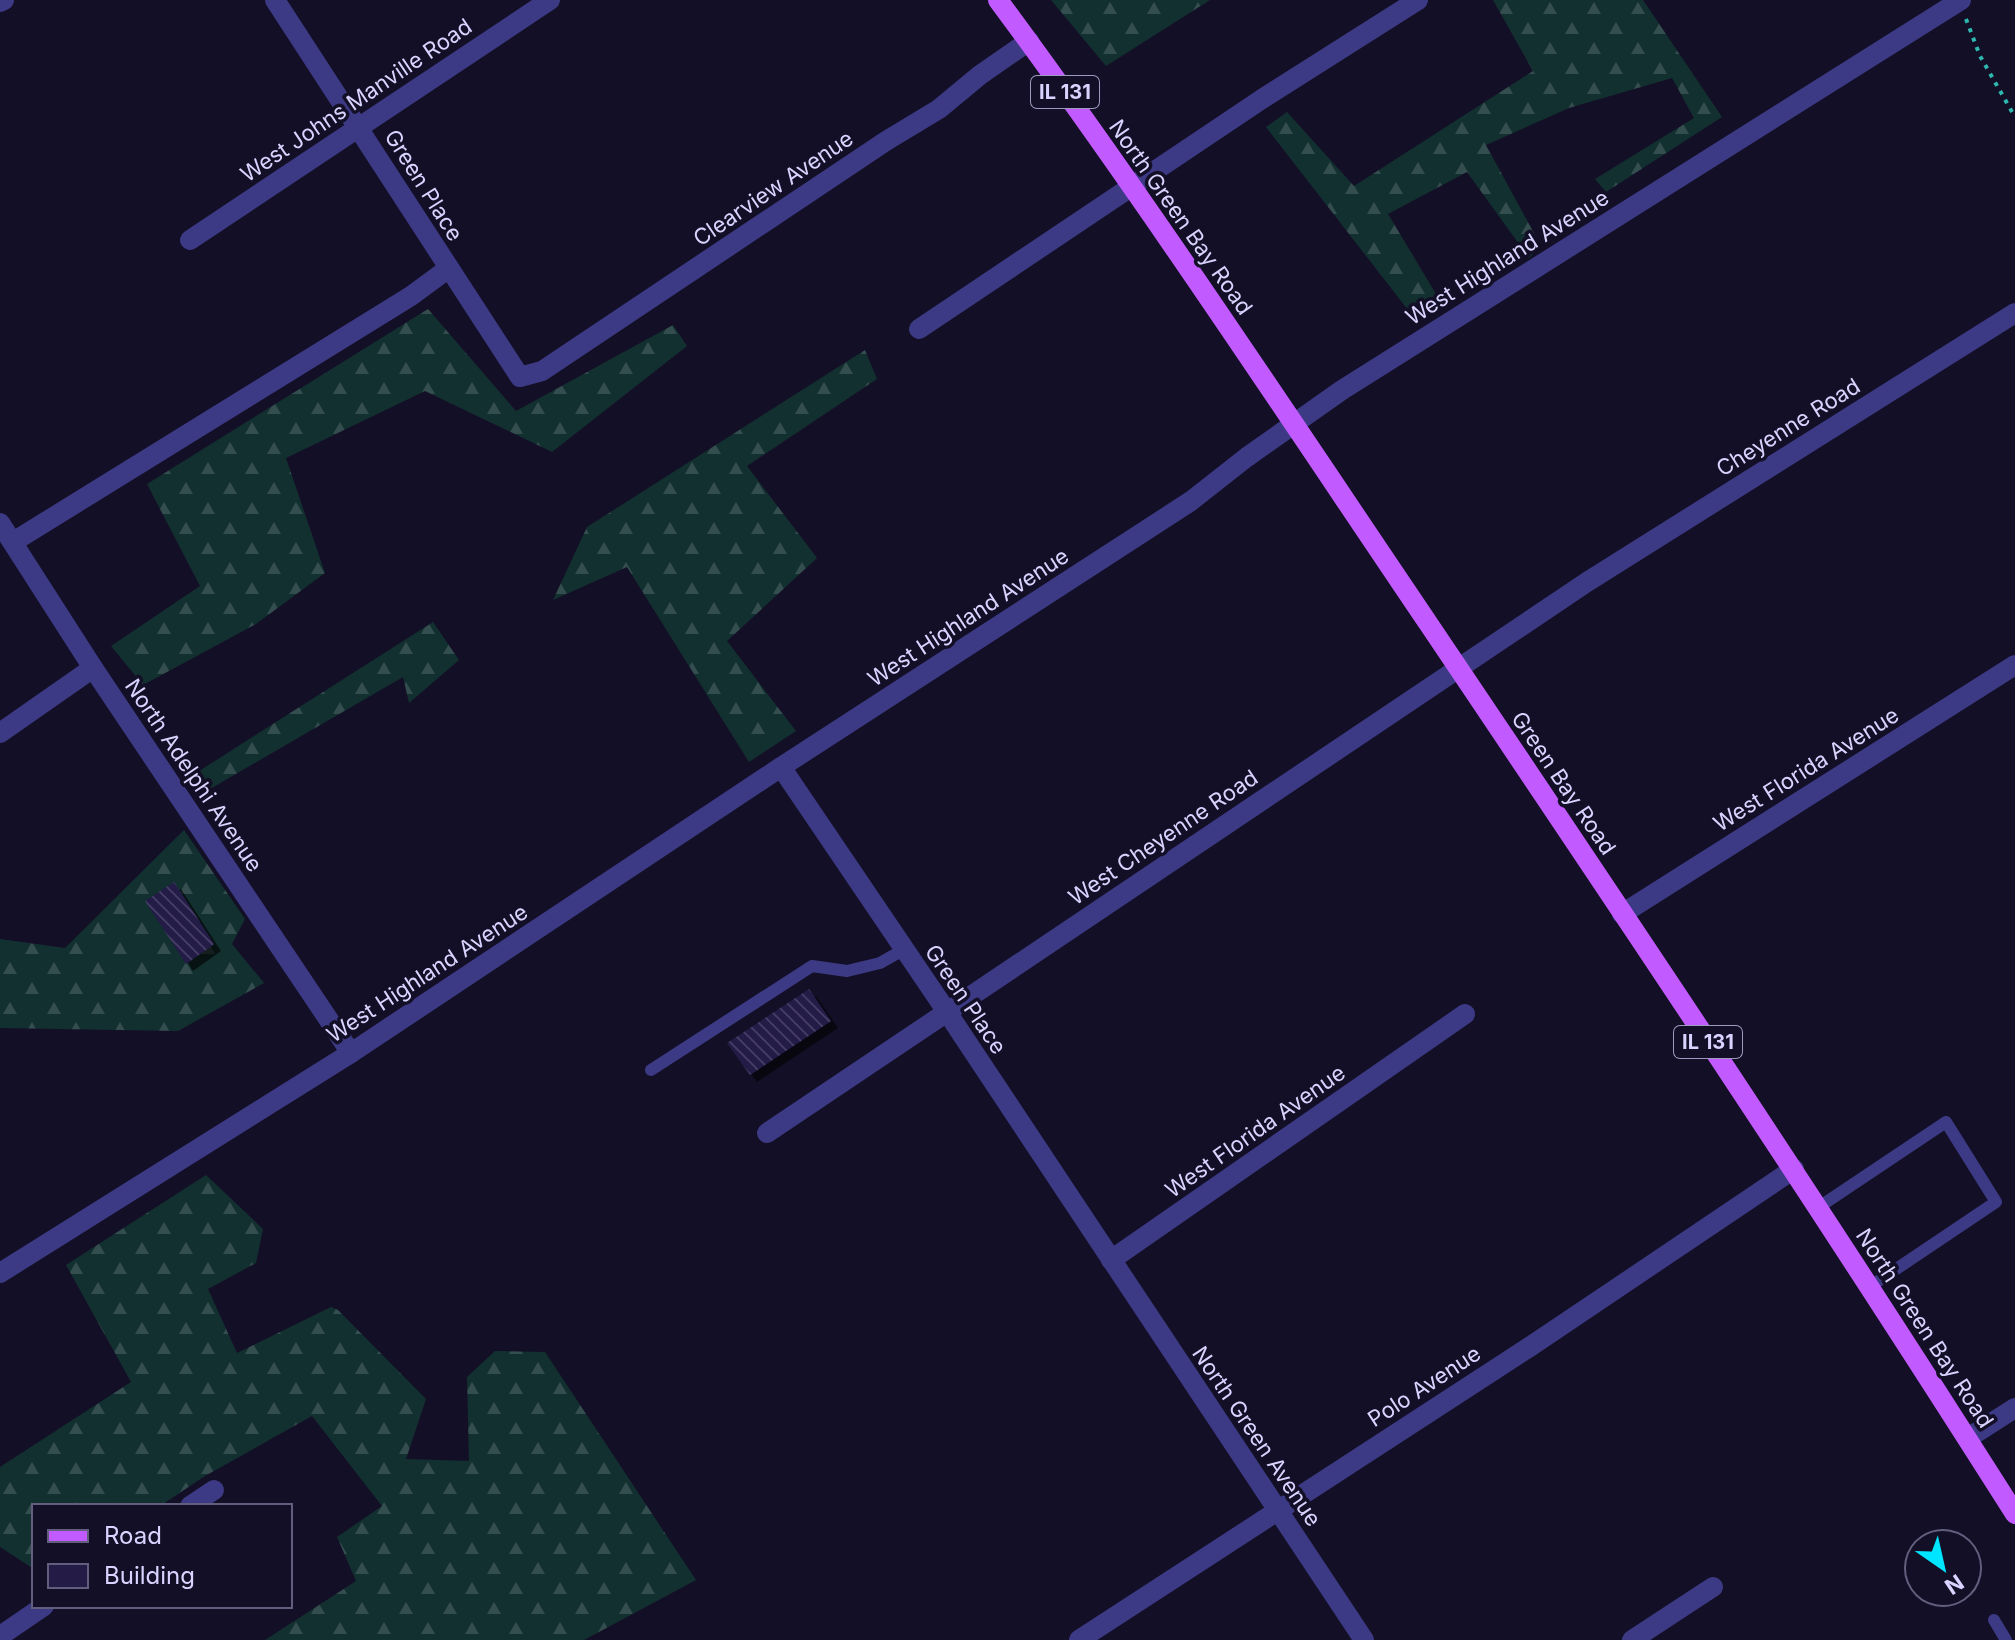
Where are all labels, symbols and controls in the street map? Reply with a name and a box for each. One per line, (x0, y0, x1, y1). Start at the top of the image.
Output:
street label: West Johns Manville Road (235, 13, 477, 187)
road number: IL 131 (1031, 76, 1099, 108)
street label: North Green Bay Road (1104, 115, 1258, 319)
street label: Green Place (380, 125, 468, 245)
street label: Clearview Avenue (688, 125, 858, 251)
street label: West Highland Avenue (1401, 184, 1613, 330)
street label: Cheyenne Road (1711, 372, 1865, 482)
street label: West Highland Avenue (863, 542, 1073, 692)
street label: North Adelphi Avenue (120, 674, 268, 876)
street label: West Florida Avenue (1709, 702, 1903, 836)
street label: Green Bay Road (1506, 706, 1622, 860)
street label: West Cheyenne Road (1063, 764, 1263, 910)
street label: West Highland Avenue (322, 898, 532, 1048)
street label: Green Place (920, 939, 1012, 1059)
road number: IL 131 (1674, 1026, 1742, 1058)
street label: West Florida Avenue (1160, 1059, 1350, 1203)
street label: North Green Bay Road (1851, 1224, 1999, 1432)
street label: Polo Avenue (1363, 1340, 1485, 1432)
street label: North Green Avenue (1187, 1341, 1327, 1531)
legend (32, 1504, 292, 1608)
text: Road (104, 1521, 162, 1550)
north arrow (1903, 1528, 1983, 1608)
text: Building (104, 1561, 195, 1590)
text: N (1940, 1569, 1968, 1600)

